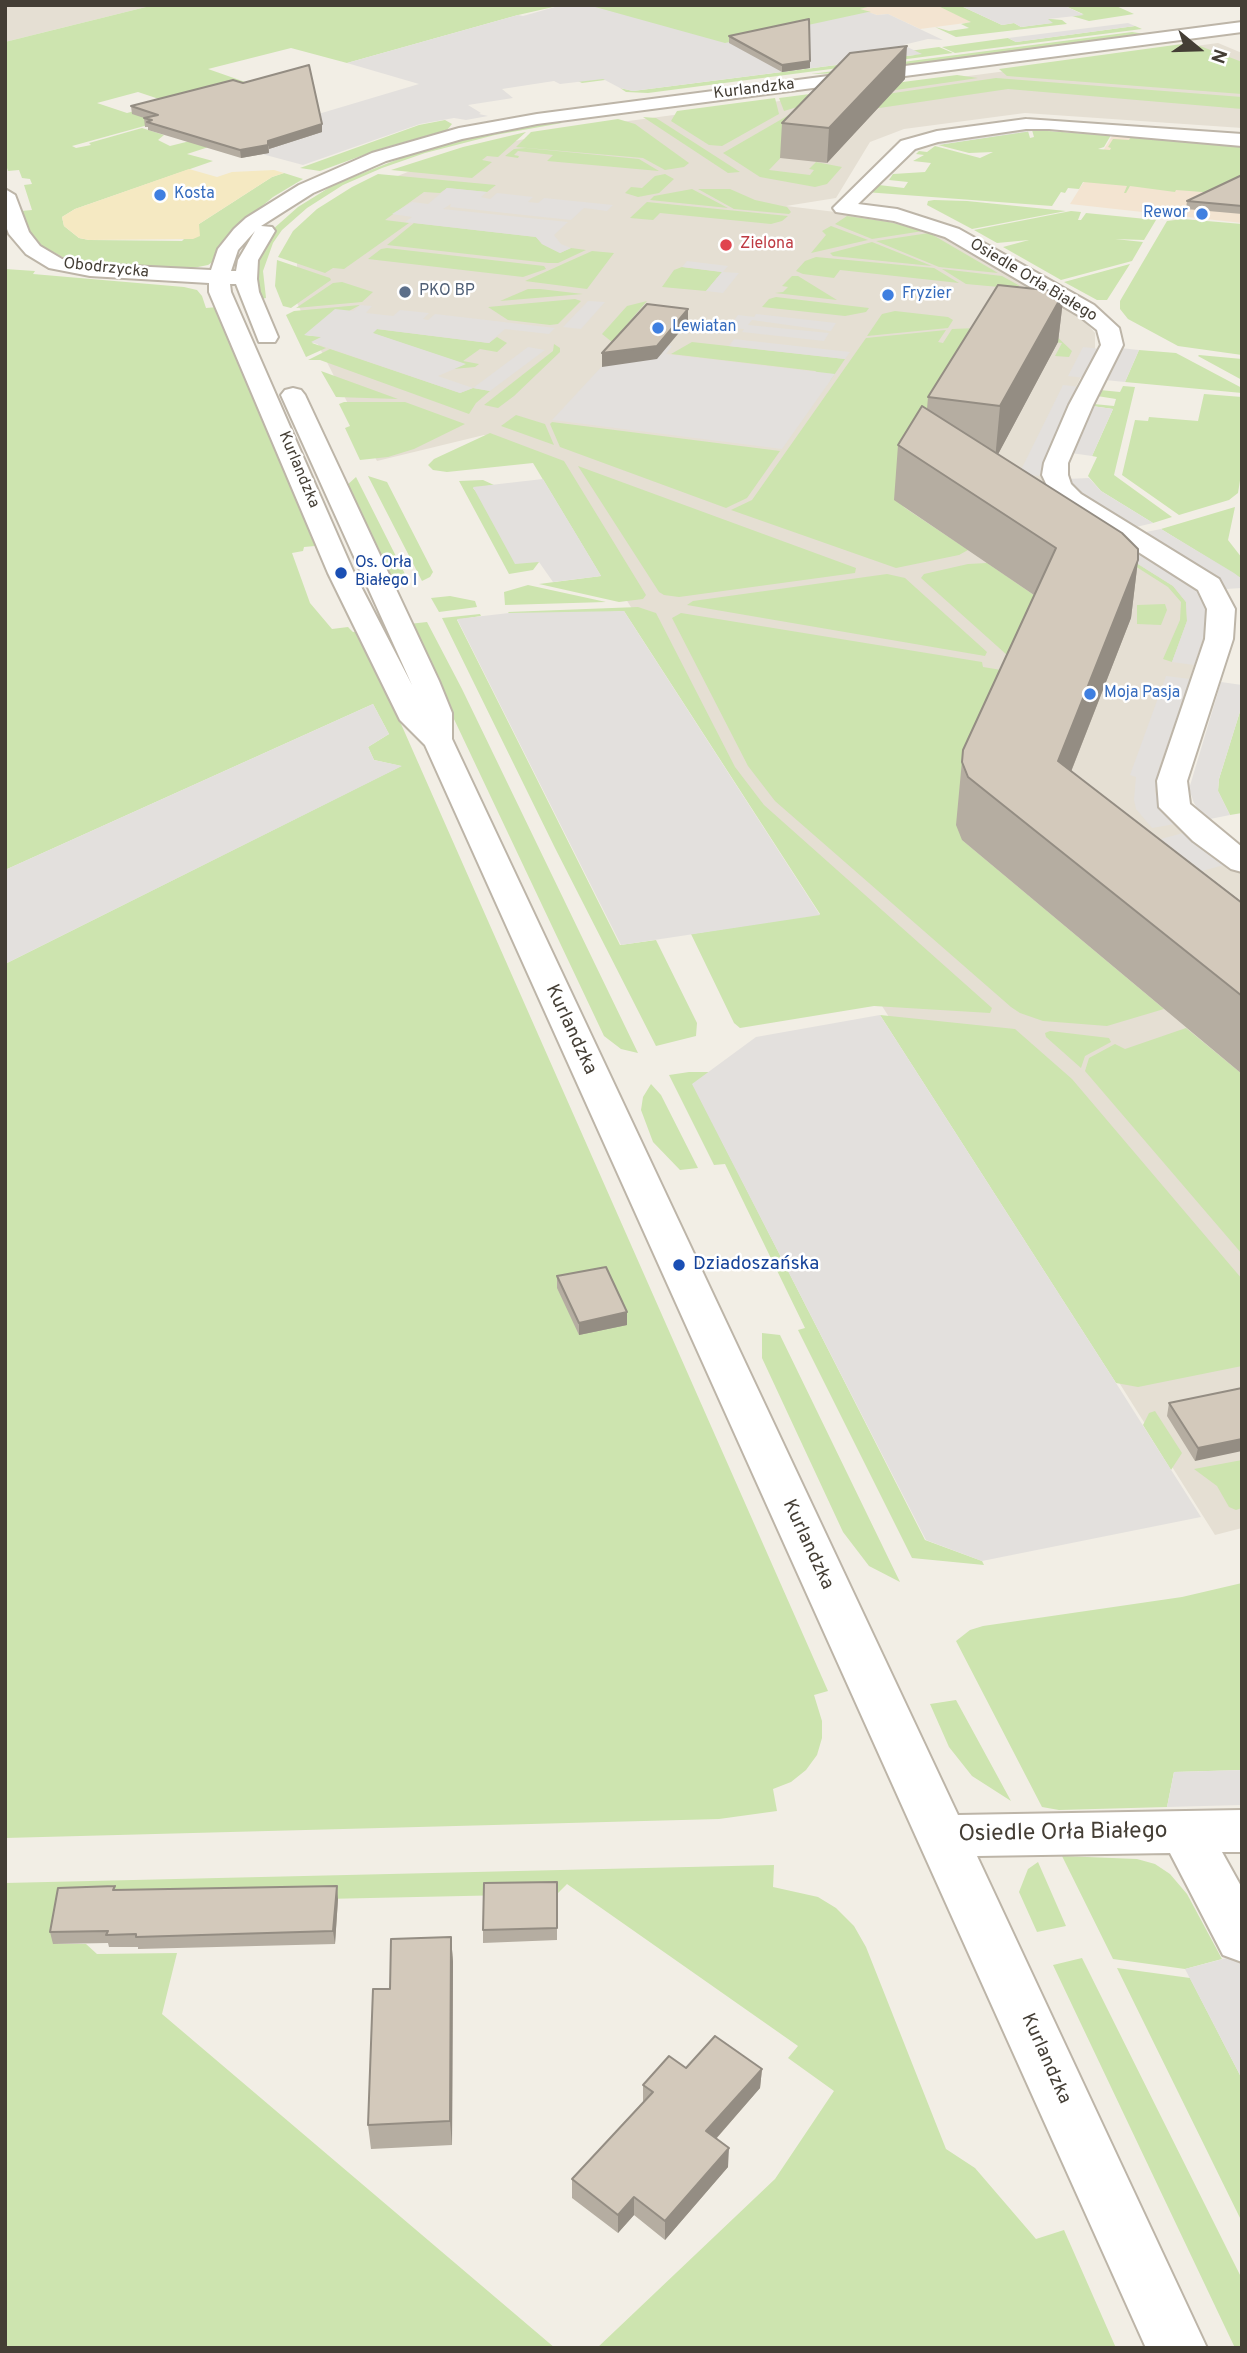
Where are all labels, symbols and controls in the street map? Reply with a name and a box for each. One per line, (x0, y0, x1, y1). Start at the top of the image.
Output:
north arrow (1163, 14, 1233, 84)
text: N (1204, 45, 1231, 66)
street label: Kurlandzka (712, 76, 796, 104)
place label: Kosta (174, 185, 215, 205)
marker: Kosta (152, 187, 168, 203)
place label: Rewor (1143, 204, 1188, 224)
marker: Rewor (1194, 206, 1210, 222)
place label: Zielona (740, 235, 794, 255)
street label: Osiedle Orła Białego (966, 235, 1100, 327)
marker: Zielona (718, 237, 734, 253)
street label: Obodrzycka (62, 255, 150, 283)
place label: PKO BP (419, 282, 475, 302)
marker: PKO BP (397, 284, 413, 300)
place label: Fryzier (902, 285, 952, 305)
marker: Fryzier (880, 287, 896, 303)
place label: Lewiatan (672, 318, 737, 338)
marker: Lewiatan (650, 320, 666, 336)
street label: Kurlandzka (273, 429, 323, 511)
place label: Os. Orła Białego I (355, 554, 417, 592)
marker: Os. Orła Białego I (333, 565, 349, 581)
place label: Moja Pasja (1104, 684, 1180, 704)
marker: Moja Pasja (1082, 686, 1098, 702)
street label: Kurlandzka (539, 981, 601, 1079)
place label: Dziadoszańska (693, 1254, 819, 1276)
marker: Dziadoszańska (671, 1257, 687, 1273)
street label: Kurlandzka (776, 1496, 838, 1594)
street label: Osiedle Orła Białego (958, 1818, 1168, 1850)
street label: Kurlandzka (1015, 2010, 1075, 2108)

